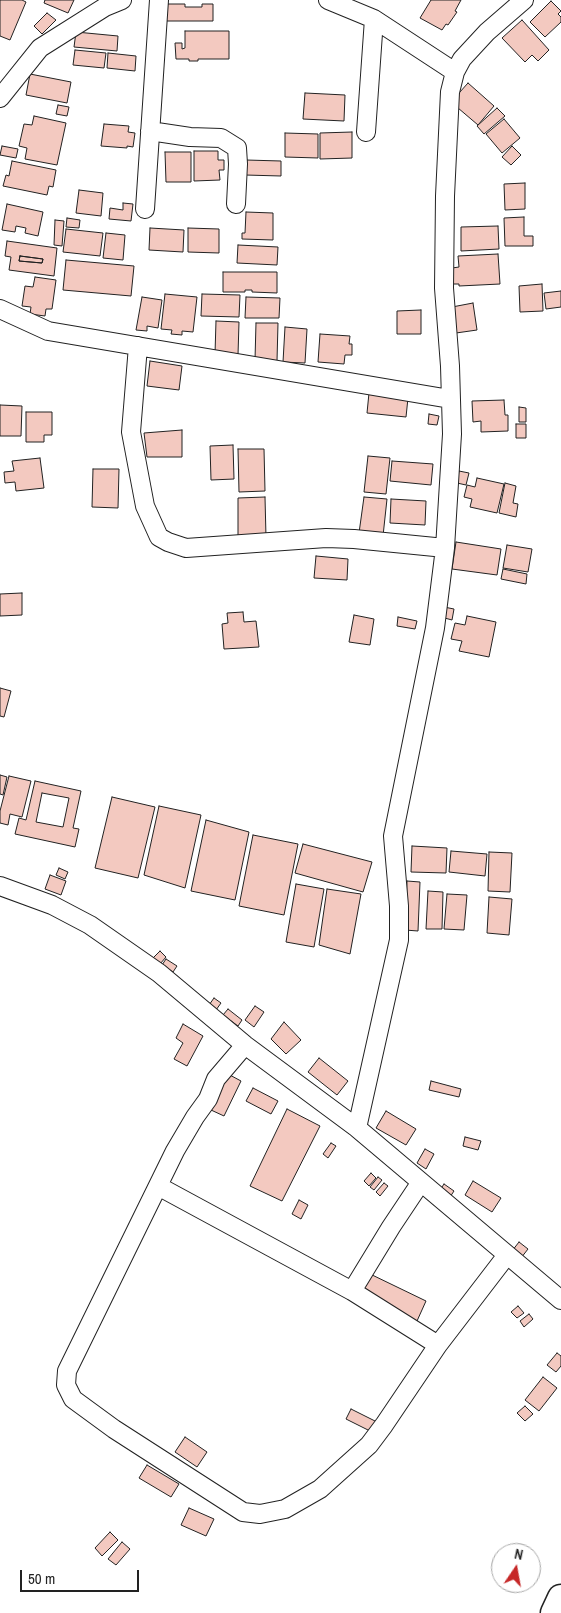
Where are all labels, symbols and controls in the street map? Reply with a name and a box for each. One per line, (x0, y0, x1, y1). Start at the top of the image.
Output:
north arrow (491, 1543, 541, 1593)
text: N (513, 1545, 525, 1564)
scale bar (22, 1560, 141, 1592)
text: 50 m (28, 1568, 55, 1589)

